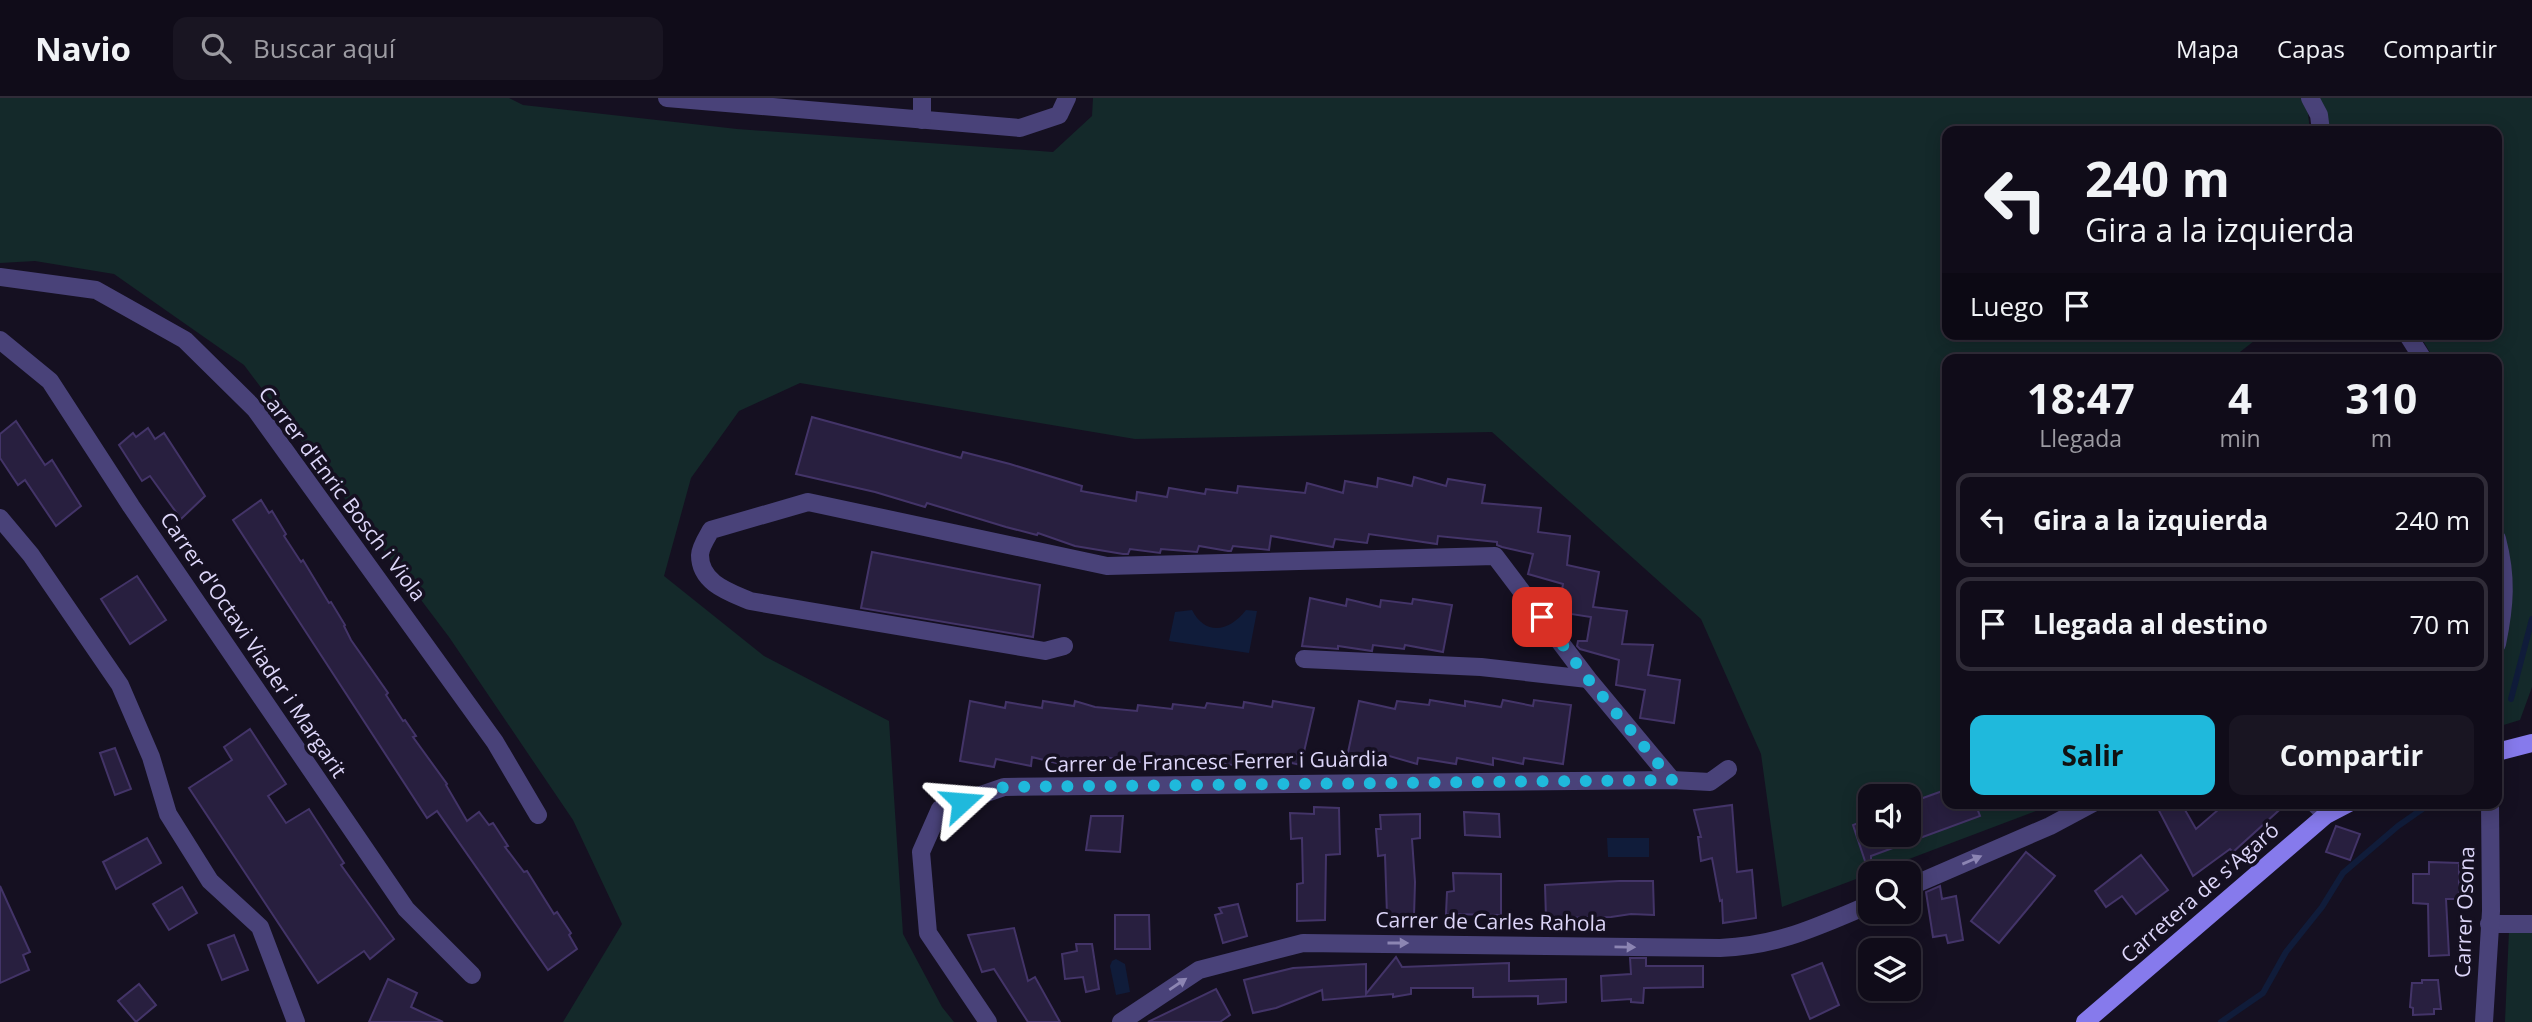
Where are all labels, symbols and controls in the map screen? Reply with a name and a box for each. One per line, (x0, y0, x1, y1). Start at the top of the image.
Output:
search box (173, 17, 663, 80)
text: Navio (35, 26, 131, 71)
icon: search (197, 29, 235, 67)
text: Buscar aquí (253, 30, 395, 66)
text: Mapa (2176, 32, 2239, 65)
text: Capas (2277, 32, 2345, 65)
text: Compartir (2383, 32, 2497, 65)
text: 240 m (2085, 145, 2230, 211)
icon: left (1970, 154, 2061, 245)
text: Gira a la izquierda (2085, 208, 2355, 251)
icon: arrive (2058, 287, 2096, 325)
text: Luego (1970, 288, 2044, 324)
text: 18:47 (2027, 369, 2135, 426)
text: 4 (2228, 369, 2252, 426)
text: 310 (2345, 369, 2417, 426)
street label: Carrer d'Enric Bosch i Viola (253, 380, 433, 606)
text: Llegada (2039, 422, 2122, 454)
text: min (2219, 422, 2261, 454)
text: m (2371, 422, 2392, 454)
icon: left (1974, 501, 2012, 539)
text: Gira a la izquierda (2033, 502, 2268, 538)
text: 240 m (2395, 502, 2470, 538)
street label: Carrer d'Octavi Viader i Margarit (154, 506, 353, 783)
pin (1512, 587, 1572, 647)
icon: arrive (1523, 598, 1561, 636)
icon: arrive (1974, 605, 2012, 643)
text: Llegada al destino (2033, 606, 2268, 642)
text: 70 m (2409, 606, 2470, 642)
button: Salir (1970, 715, 2215, 795)
button: Compartir (2229, 715, 2474, 795)
street label: Carrer de Francesc Ferrer i Guàrdia (1044, 744, 1388, 778)
position arrow (925, 765, 999, 839)
map controls (1858, 784, 1921, 1001)
button: sound (1858, 784, 1921, 847)
street label: Carretera de s'Agaró (2114, 816, 2284, 969)
street label: Carrer Osona (2448, 846, 2480, 978)
one-way arrow (1962, 854, 1982, 866)
button: search (1858, 861, 1921, 924)
street label: Carrer de Carles Rahola (1375, 905, 1607, 937)
one-way arrow (1387, 937, 1409, 949)
button: layers (1858, 938, 1921, 1001)
one-way arrow (1614, 941, 1636, 953)
one-way arrow (1169, 977, 1187, 991)

